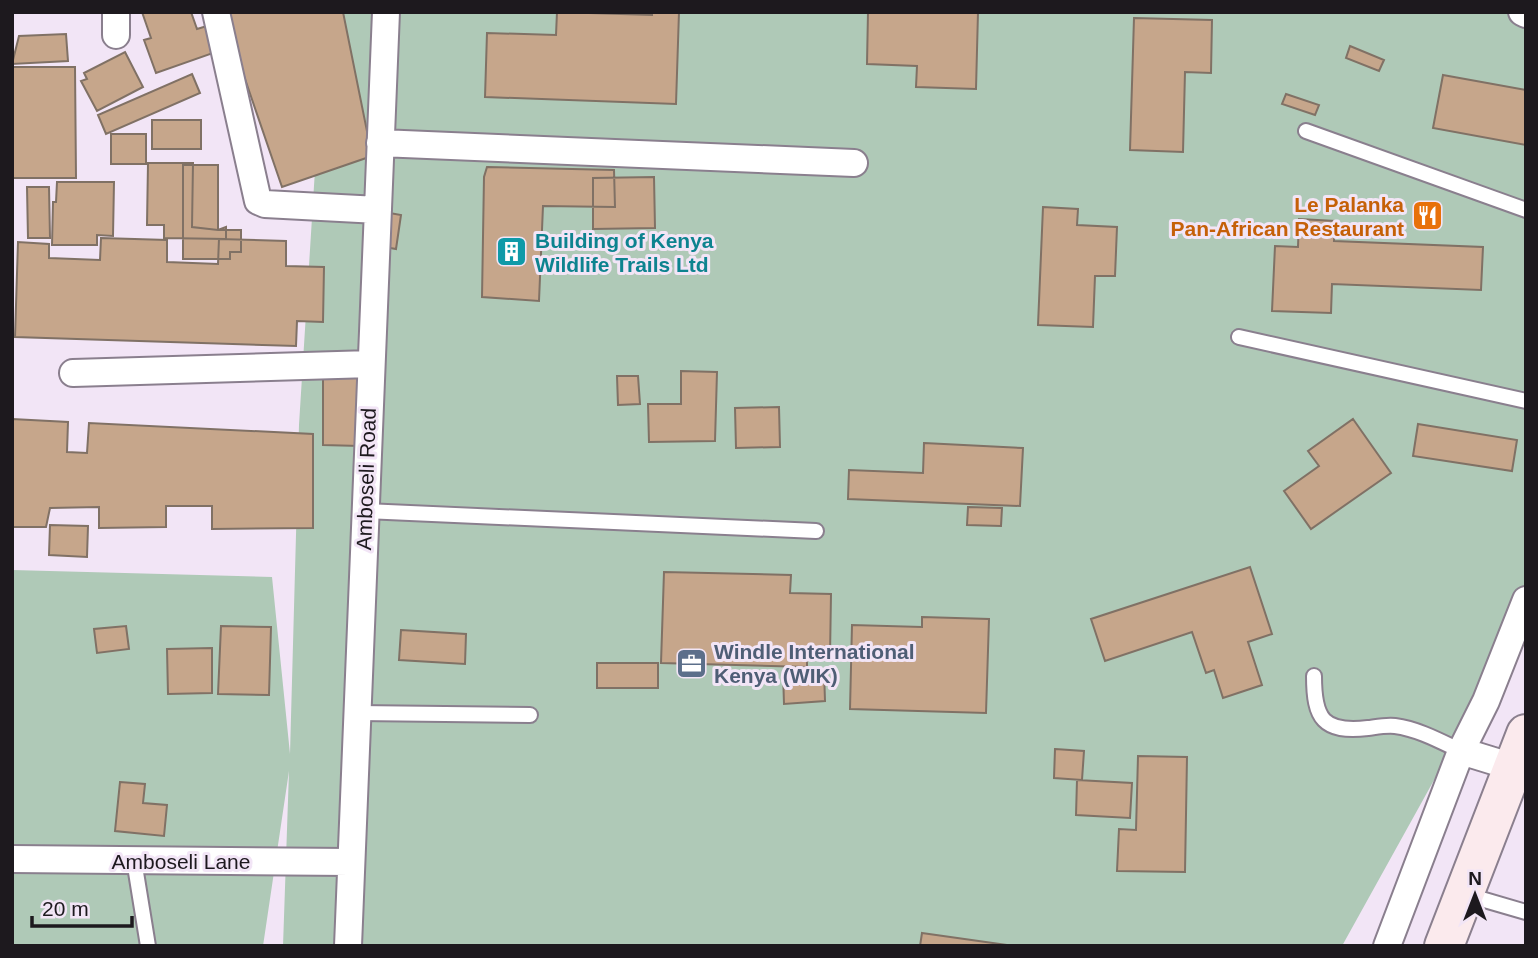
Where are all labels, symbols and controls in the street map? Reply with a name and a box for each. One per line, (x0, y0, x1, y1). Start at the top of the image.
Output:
place label: Le Palanka Pan-African Restaurant (1171, 193, 1404, 240)
restaurant icon: Le Palanka Pan-African Restaurant (1410, 199, 1444, 233)
place label: Building of Kenya Wildlife Trails Ltd (535, 229, 714, 276)
building icon: Building of Kenya Wildlife Trails Ltd (495, 235, 529, 269)
street label: Amboseli Road (352, 407, 380, 551)
place label: Windle International Kenya (WIK) (714, 640, 914, 687)
office icon: Windle International Kenya (WIK) (674, 646, 708, 680)
street label: Amboseli Lane (112, 850, 250, 873)
north arrow (1440, 860, 1510, 930)
text: N (1468, 868, 1482, 889)
scale bar (32, 884, 131, 928)
text: 20 m (42, 897, 89, 920)

